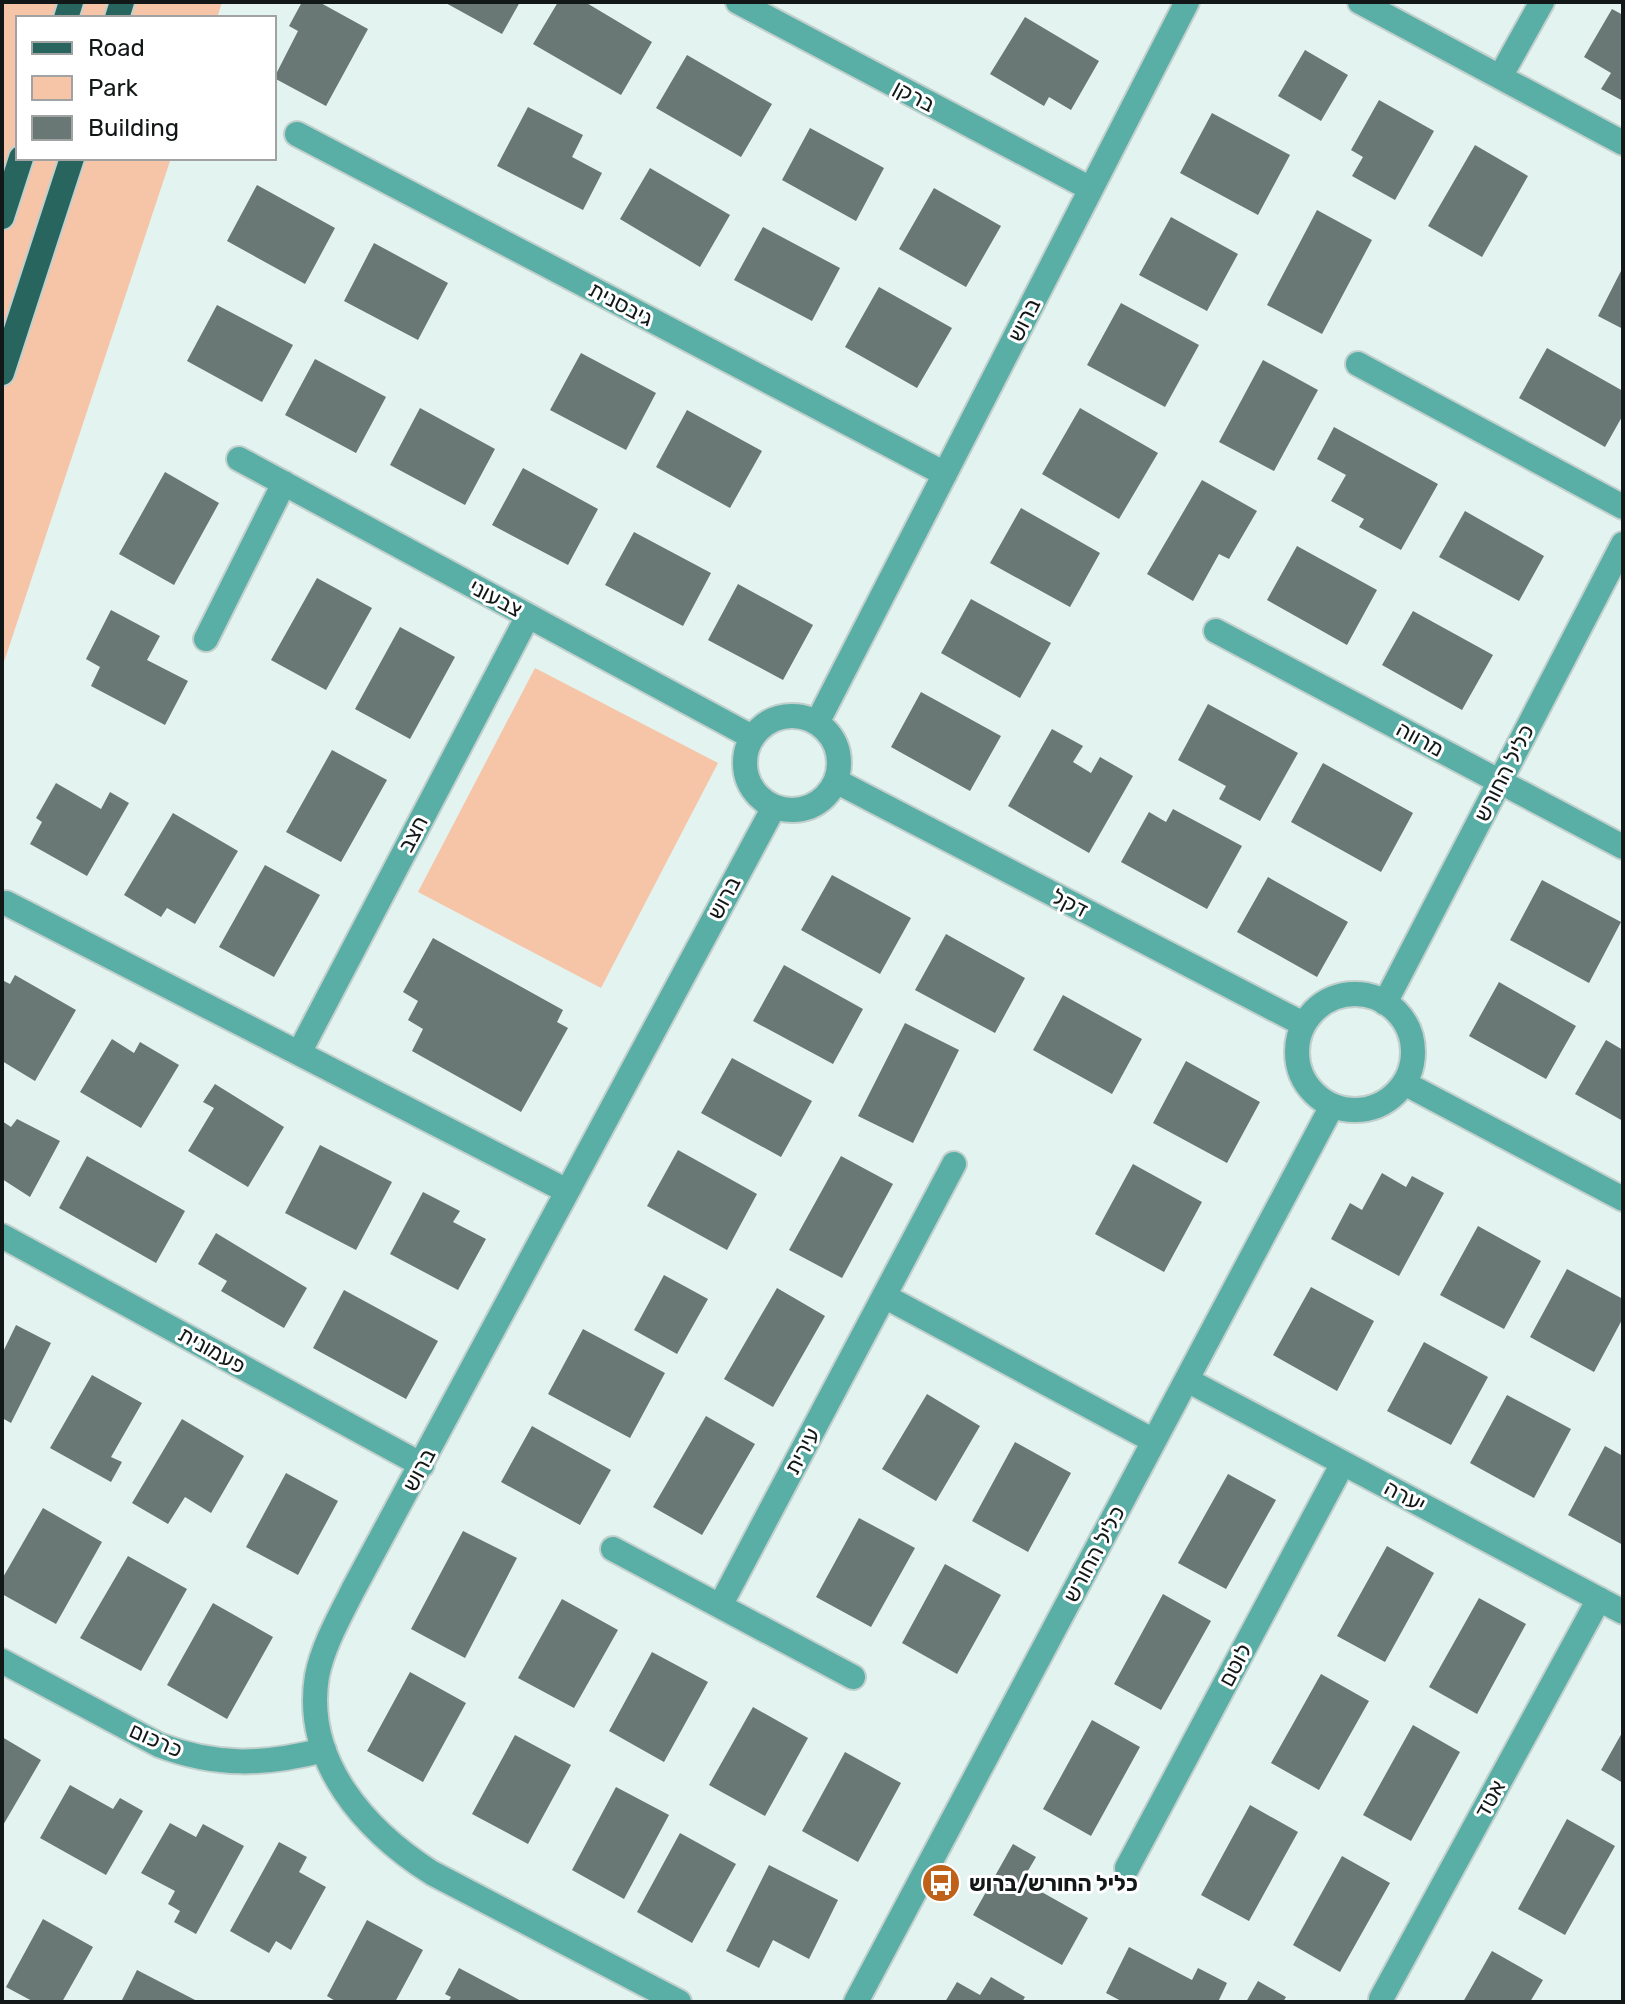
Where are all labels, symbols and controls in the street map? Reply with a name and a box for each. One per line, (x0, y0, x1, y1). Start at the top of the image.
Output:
legend (16, 16, 276, 160)
text: Road (88, 34, 145, 62)
text: Park (88, 74, 139, 102)
street label: ברקן (889, 74, 939, 118)
text: Building (88, 114, 179, 142)
street label: גיבסנית (584, 276, 658, 332)
street label: ברוש (1002, 294, 1046, 346)
street label: צבעוני (465, 573, 527, 623)
street label: מרווה (1392, 715, 1448, 763)
street label: כליל החורש (1468, 720, 1540, 826)
street label: חצב (392, 811, 434, 857)
street label: ברוש (702, 872, 746, 924)
street label: דקל (1047, 882, 1093, 924)
street label: פעמונית (174, 1320, 250, 1380)
street label: עירית (778, 1423, 826, 1479)
street label: ברוש (397, 1444, 441, 1496)
street label: יערה (1380, 1474, 1430, 1518)
street label: כליל החורש (1057, 1501, 1131, 1607)
street label: לוטם (1213, 1639, 1257, 1691)
street label: כרכום (125, 1716, 187, 1764)
street label: אטד (1469, 1775, 1511, 1823)
bus stop icon: כליל החורש/ברוש (920, 1862, 962, 1904)
place label: כליל החורש/ברוש (969, 1870, 1138, 1897)

